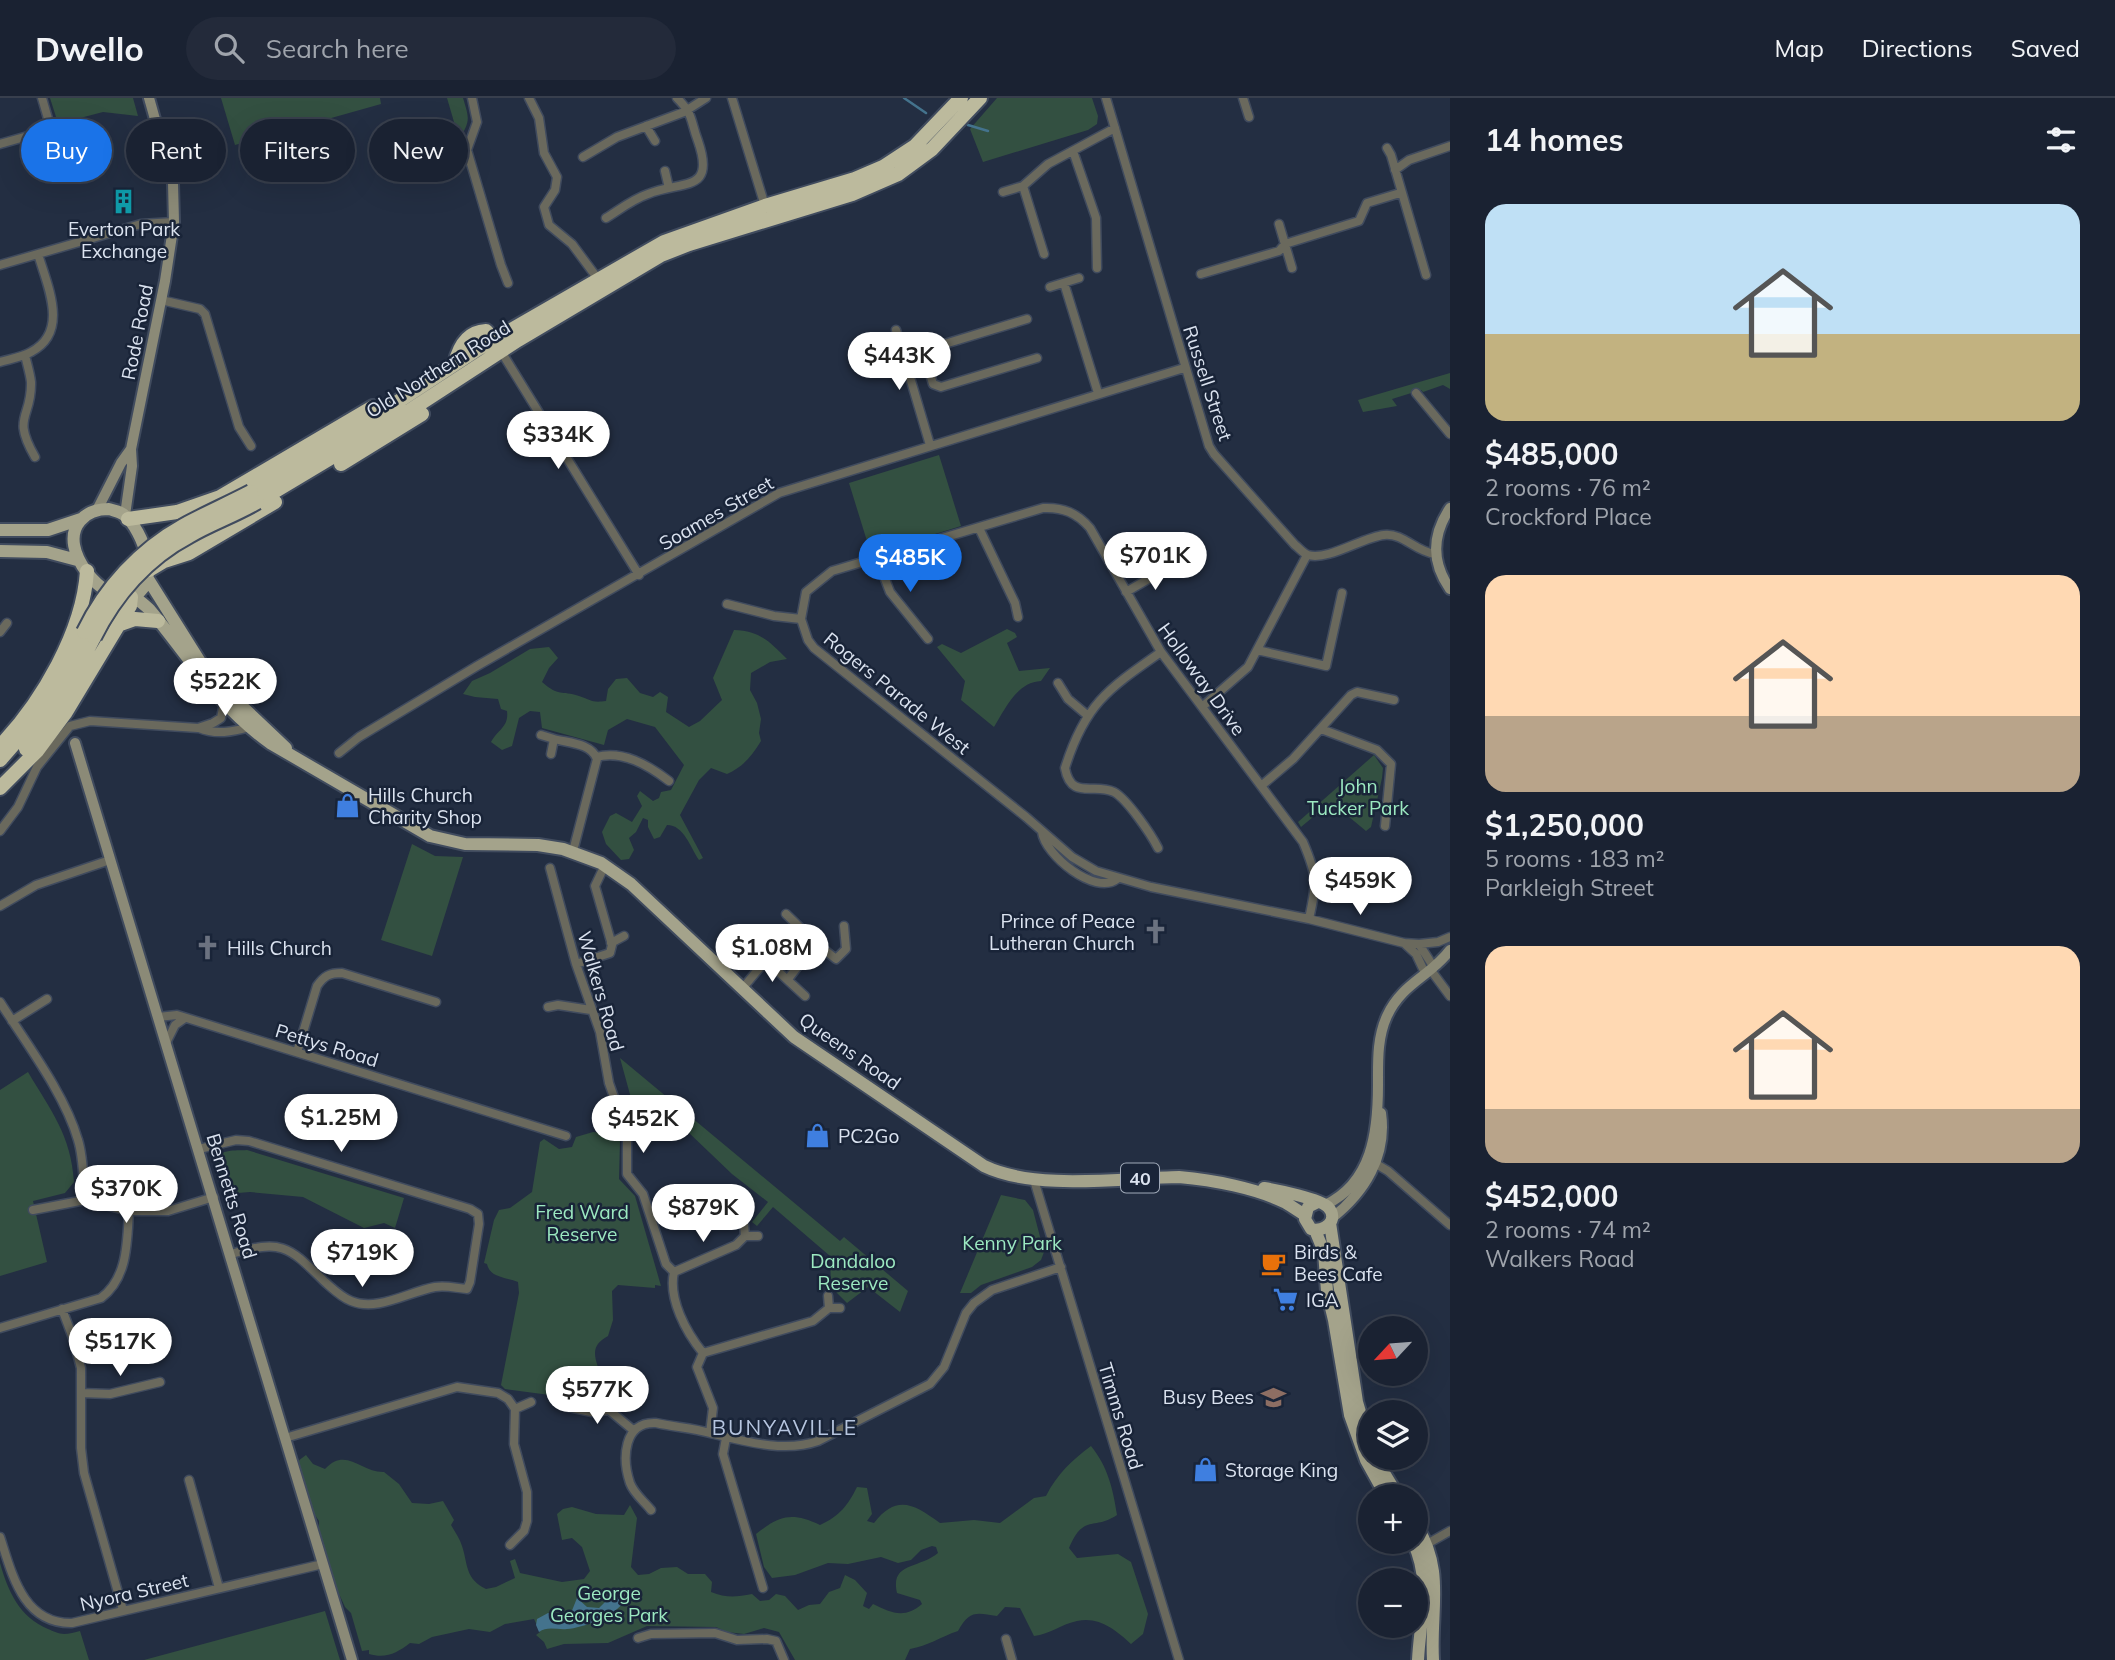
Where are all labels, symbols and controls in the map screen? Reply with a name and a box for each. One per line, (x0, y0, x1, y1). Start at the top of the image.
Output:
search box (186, 17, 676, 80)
text: Dwello (35, 28, 144, 69)
icon: search (210, 29, 248, 67)
text: Search here (266, 32, 409, 65)
text: Map (1774, 33, 1824, 63)
text: Directions (1862, 33, 1973, 63)
text: Saved (2011, 33, 2080, 63)
chip: Buy (21, 119, 112, 182)
chip: Rent (126, 119, 226, 182)
chip: Filters (240, 119, 355, 182)
chip: New (369, 119, 468, 182)
text: 14 homes (1485, 121, 1624, 159)
icon: filters (2042, 121, 2080, 159)
building icon: Everton Park Exchange (110, 187, 138, 215)
place label: Everton Park Exchange (68, 217, 180, 263)
icon: home (1720, 250, 1846, 376)
street label: Rode Road (116, 282, 158, 382)
street label: Old Northern Road (361, 315, 515, 423)
street label: Russell Street (1178, 322, 1238, 444)
pin: $443K (850, 332, 948, 392)
text: $443K (864, 340, 934, 369)
pin: $334K (509, 412, 607, 471)
text: $334K (523, 419, 593, 448)
text: $485,000 (1485, 435, 1618, 473)
street label: Soames Street (655, 470, 778, 555)
text: 2 rooms · 76 m² (1485, 473, 1651, 502)
text: Crockford Place (1485, 502, 1652, 531)
pin: $701K (1106, 532, 1204, 592)
pin: $485K (861, 534, 959, 594)
text: $701K (1120, 540, 1190, 569)
text: $485K (875, 542, 945, 571)
street label: Holloway Drive (1153, 618, 1251, 740)
icon: home (1720, 621, 1846, 747)
street label: Rogers Parade West (819, 627, 975, 760)
pin: $522K (176, 658, 274, 718)
text: $522K (190, 666, 260, 695)
park label: John Tucker Park (1307, 774, 1409, 820)
place label: Hills Church Charity Shop (368, 783, 482, 829)
shop icon: Hills Church Charity Shop (334, 792, 362, 820)
text: $1,250,000 (1485, 806, 1644, 844)
text: 5 rooms · 183 m² (1485, 844, 1665, 873)
pin: $459K (1311, 858, 1409, 917)
text: $459K (1325, 865, 1395, 894)
text: Parkleigh Street (1485, 873, 1654, 902)
place label: Prince of Peace Lutheran Church (989, 909, 1135, 955)
church icon: Prince of Peace Lutheran Church (1141, 918, 1169, 946)
pin: $1.08M (715, 924, 829, 984)
street label: Walkers Road (572, 928, 630, 1054)
text: $1.08M (732, 932, 812, 961)
church icon: Hills Church (193, 934, 221, 962)
place label: Hills Church (227, 936, 332, 960)
icon: home (1720, 992, 1846, 1118)
street label: Queens Road (795, 1007, 905, 1095)
street label: Pettys Road (273, 1018, 381, 1072)
pin: $1.25M (284, 1094, 398, 1154)
pin: $452K (594, 1096, 692, 1155)
text: $1.25M (301, 1102, 381, 1131)
text: $452K (608, 1103, 678, 1132)
shop icon: PC2Go (804, 1122, 832, 1150)
place label: PC2Go (838, 1124, 899, 1148)
street label: Bennetts Road (202, 1130, 262, 1262)
road number: 40 (1121, 1163, 1159, 1192)
pin: $370K (77, 1166, 175, 1225)
text: $370K (91, 1173, 161, 1202)
text: $452,000 (1485, 1177, 1618, 1215)
pin: $879K (654, 1184, 752, 1244)
text: $879K (668, 1192, 738, 1221)
park label: Fred Ward Reserve (535, 1200, 629, 1246)
text: 2 rooms · 74 m² (1485, 1215, 1651, 1244)
pin: $719K (313, 1230, 411, 1289)
park label: Kenny Park (962, 1231, 1062, 1255)
text: $719K (327, 1237, 397, 1266)
place label: Birds & Bees Cafe (1294, 1240, 1383, 1286)
text: Walkers Road (1485, 1244, 1635, 1273)
park label: Dandaloo Reserve (810, 1249, 896, 1295)
cafe icon: Birds & Bees Cafe (1260, 1249, 1288, 1277)
supermarket icon: IGA (1272, 1286, 1300, 1314)
place label: IGA (1306, 1288, 1339, 1312)
north arrow (1358, 1316, 1428, 1386)
map controls (1358, 1316, 1428, 1638)
pin: $517K (71, 1318, 169, 1378)
text: $517K (85, 1326, 155, 1355)
street label: Timms Road (1093, 1360, 1149, 1472)
pin: $577K (548, 1366, 646, 1426)
text: $577K (562, 1374, 632, 1403)
school or university icon: Busy Bees (1260, 1383, 1288, 1411)
place label: Busy Bees (1163, 1385, 1254, 1409)
button: layers (1358, 1400, 1428, 1470)
district label: BUNYAVILLE (712, 1414, 858, 1440)
shop icon: Storage King (1191, 1456, 1219, 1484)
place label: Storage King (1225, 1458, 1338, 1482)
button: + (1358, 1484, 1428, 1554)
street label: Nyora Street (77, 1568, 191, 1616)
button: − (1358, 1568, 1428, 1638)
park label: George Georges Park (550, 1581, 668, 1627)

